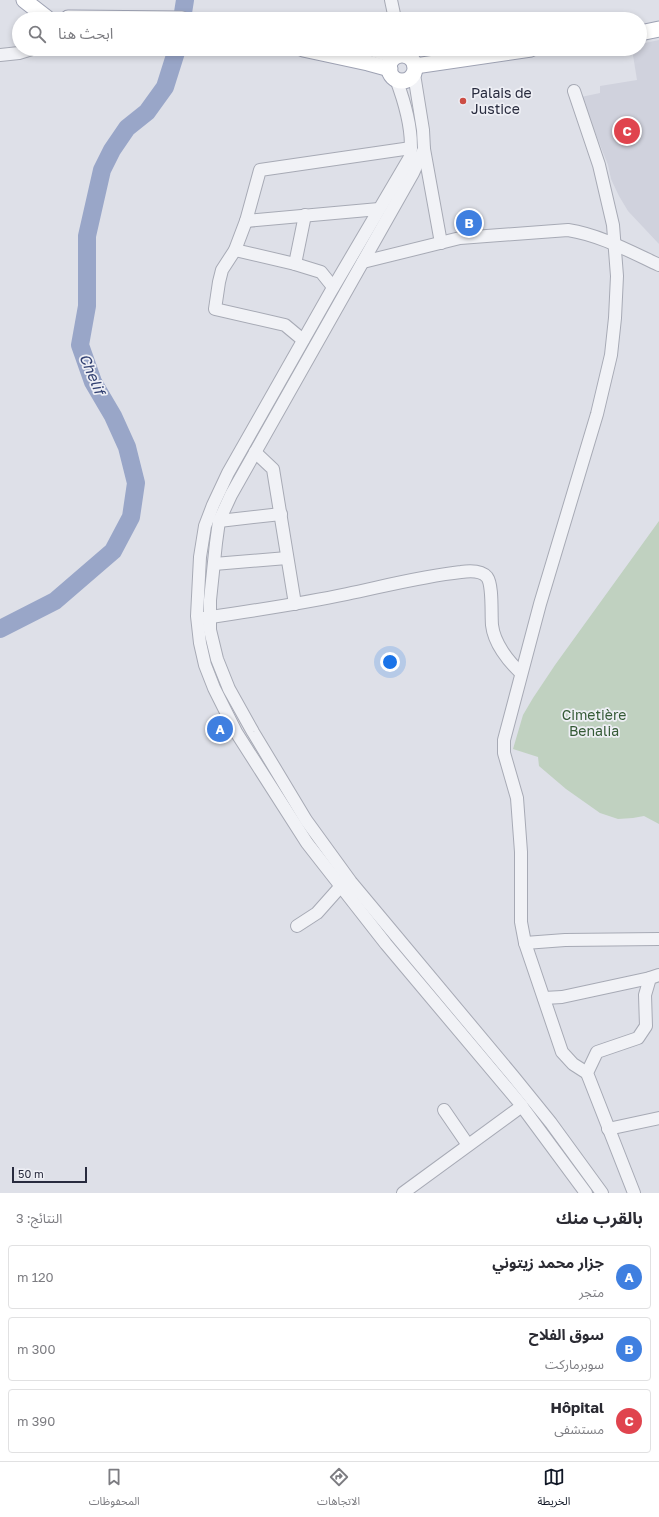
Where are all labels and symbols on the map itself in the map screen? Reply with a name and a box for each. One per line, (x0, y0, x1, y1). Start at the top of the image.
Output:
place label: Palais de Justice (471, 84, 532, 117)
marker: Palais de Justice (458, 96, 468, 106)
pin: C (614, 116, 640, 146)
pin: B (456, 208, 482, 238)
water label: Chelif (76, 351, 110, 399)
your location (380, 652, 400, 672)
park label: Cimetière Benalia (562, 706, 626, 739)
pin: A (207, 714, 233, 744)
scale bar (12, 1165, 87, 1184)

